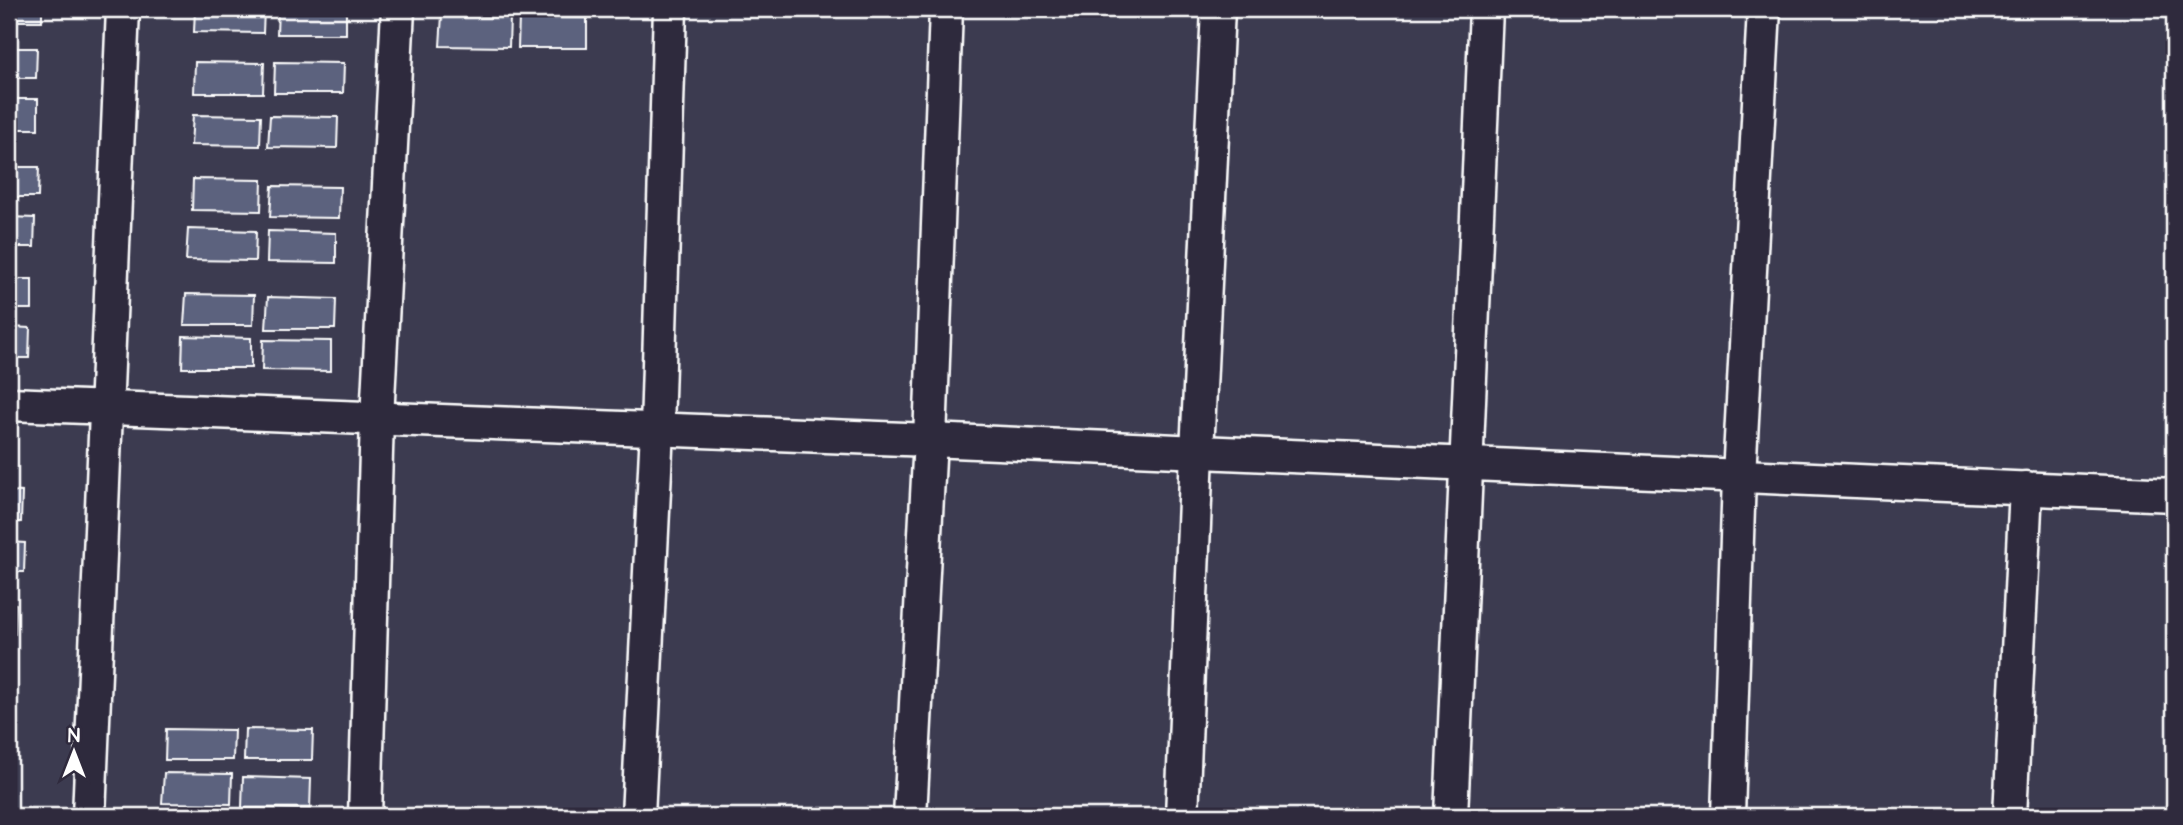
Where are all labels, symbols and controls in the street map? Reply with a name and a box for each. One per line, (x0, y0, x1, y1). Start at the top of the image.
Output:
north arrow (38, 716, 108, 786)
text: N (68, 723, 80, 750)

